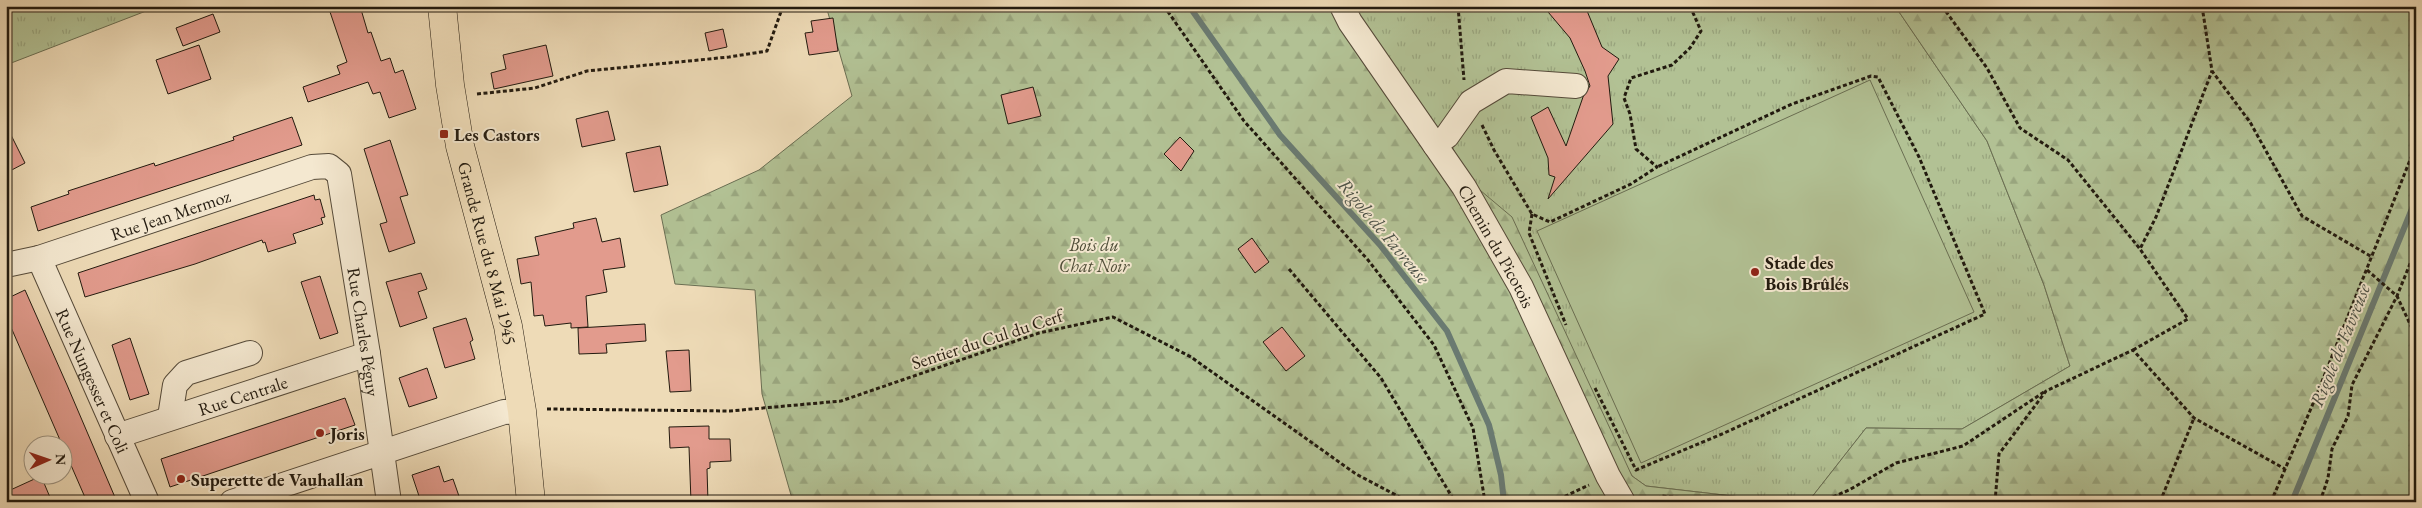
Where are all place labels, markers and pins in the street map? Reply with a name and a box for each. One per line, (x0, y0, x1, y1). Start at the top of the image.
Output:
place label: Les Castors (454, 123, 540, 146)
marker: Les Castors (438, 128, 450, 140)
place label: Stade des Bois Brûlés (1765, 251, 1849, 295)
marker: Stade des Bois Brûlés (1749, 266, 1761, 278)
place label: Joris (328, 422, 365, 445)
marker: Joris (314, 427, 326, 439)
place label: Superette de Vauhallan (191, 468, 364, 491)
marker: Superette de Vauhallan (175, 473, 187, 485)

